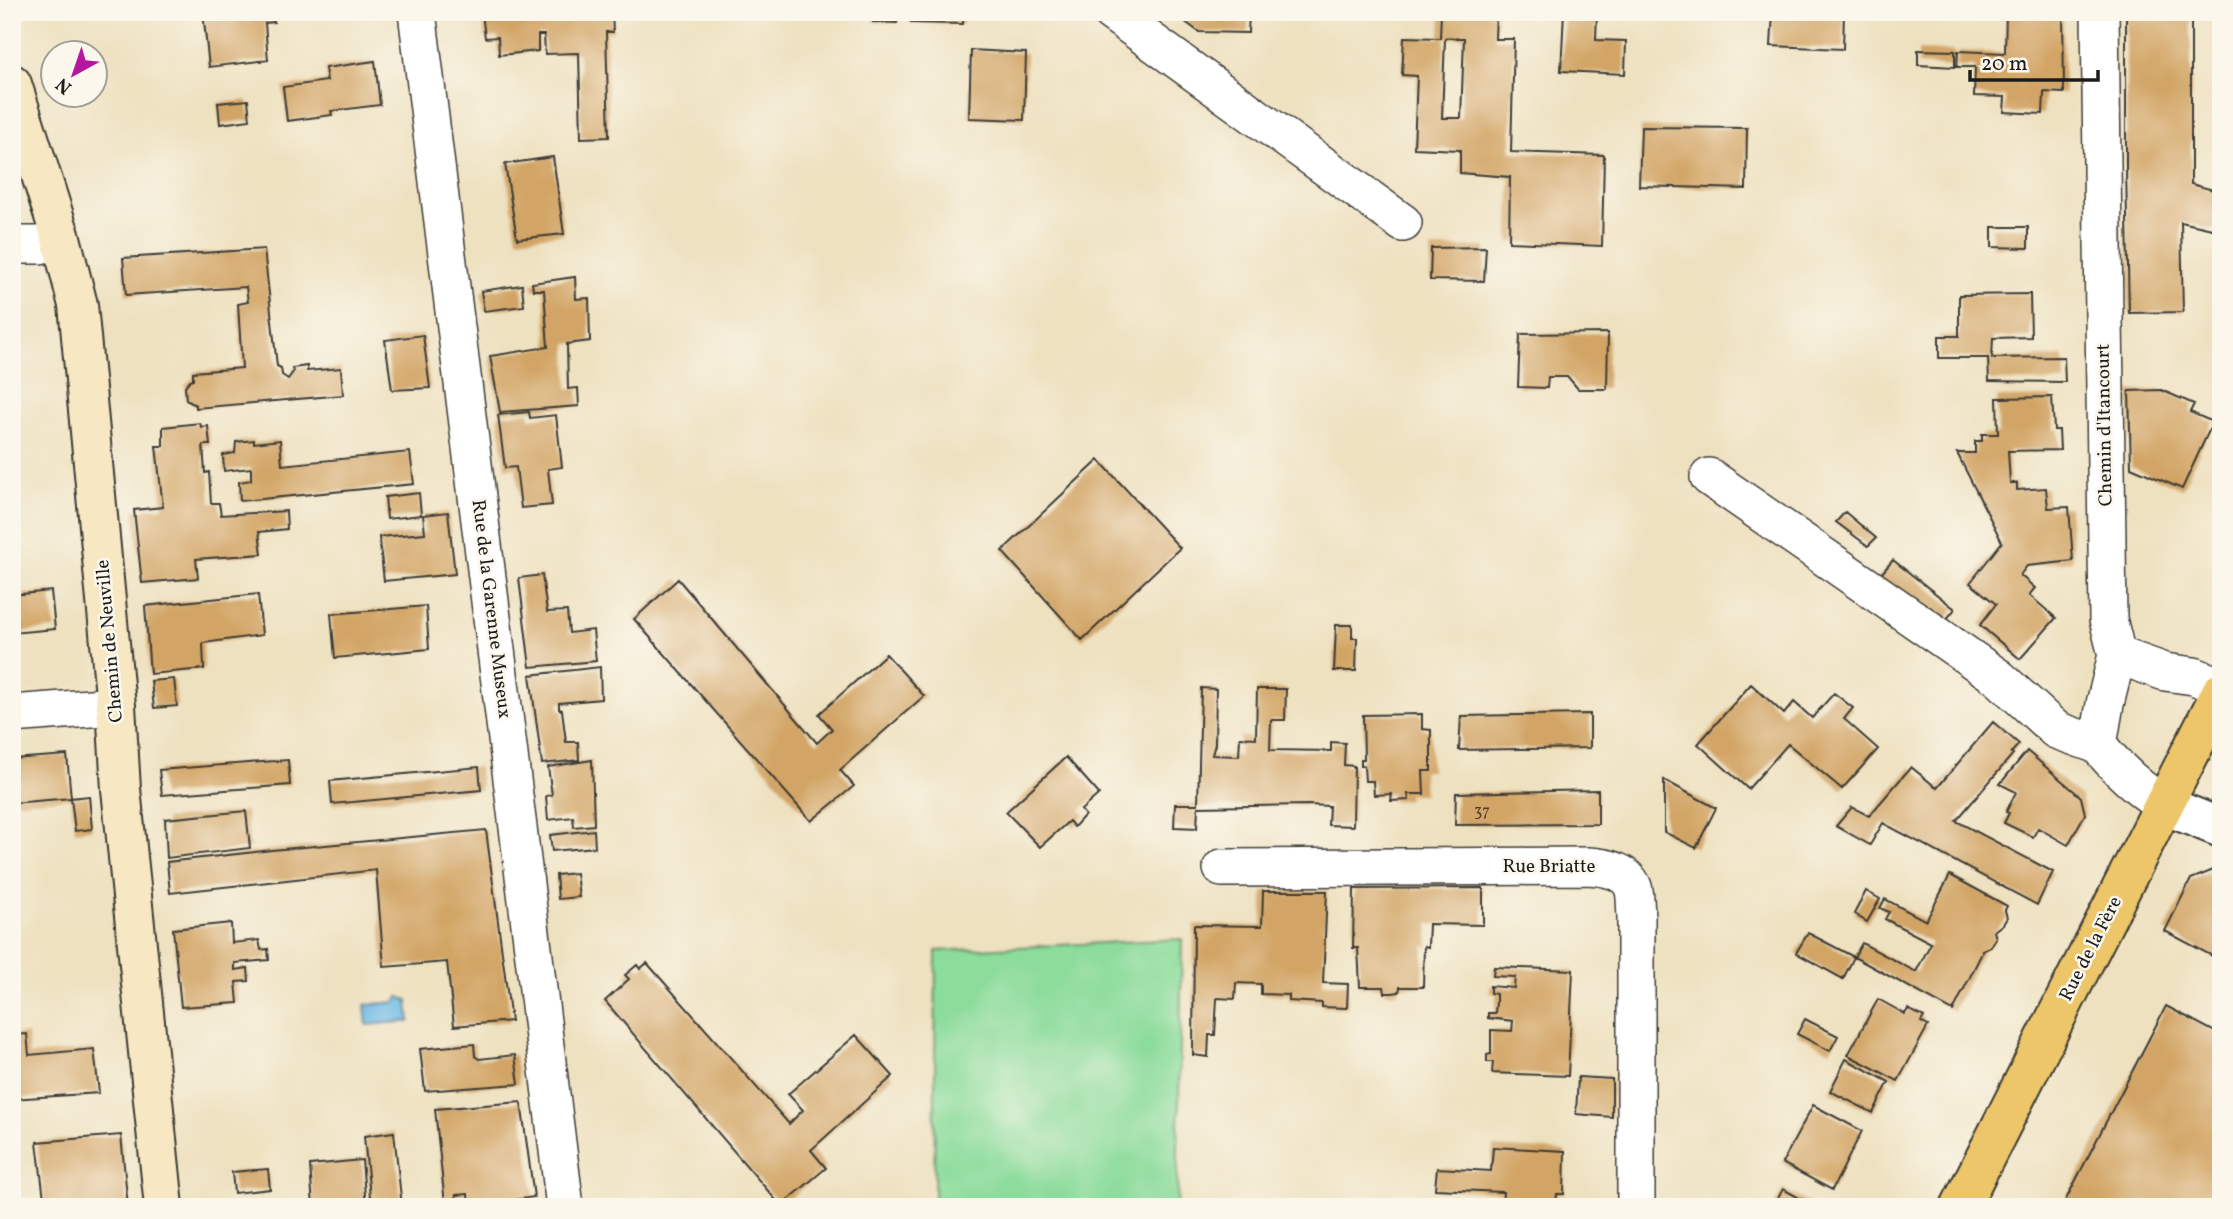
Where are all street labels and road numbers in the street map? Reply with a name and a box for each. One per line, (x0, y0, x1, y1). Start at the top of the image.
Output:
street label: Chemin d'Itancourt (2091, 343, 2119, 507)
street label: Rue de la Garenne Museux (465, 498, 517, 720)
street label: Chemin de Neuville (90, 559, 130, 723)
street label: Rue Briatte (1502, 854, 1596, 880)
street label: Rue de la Fère (2053, 892, 2129, 1006)

